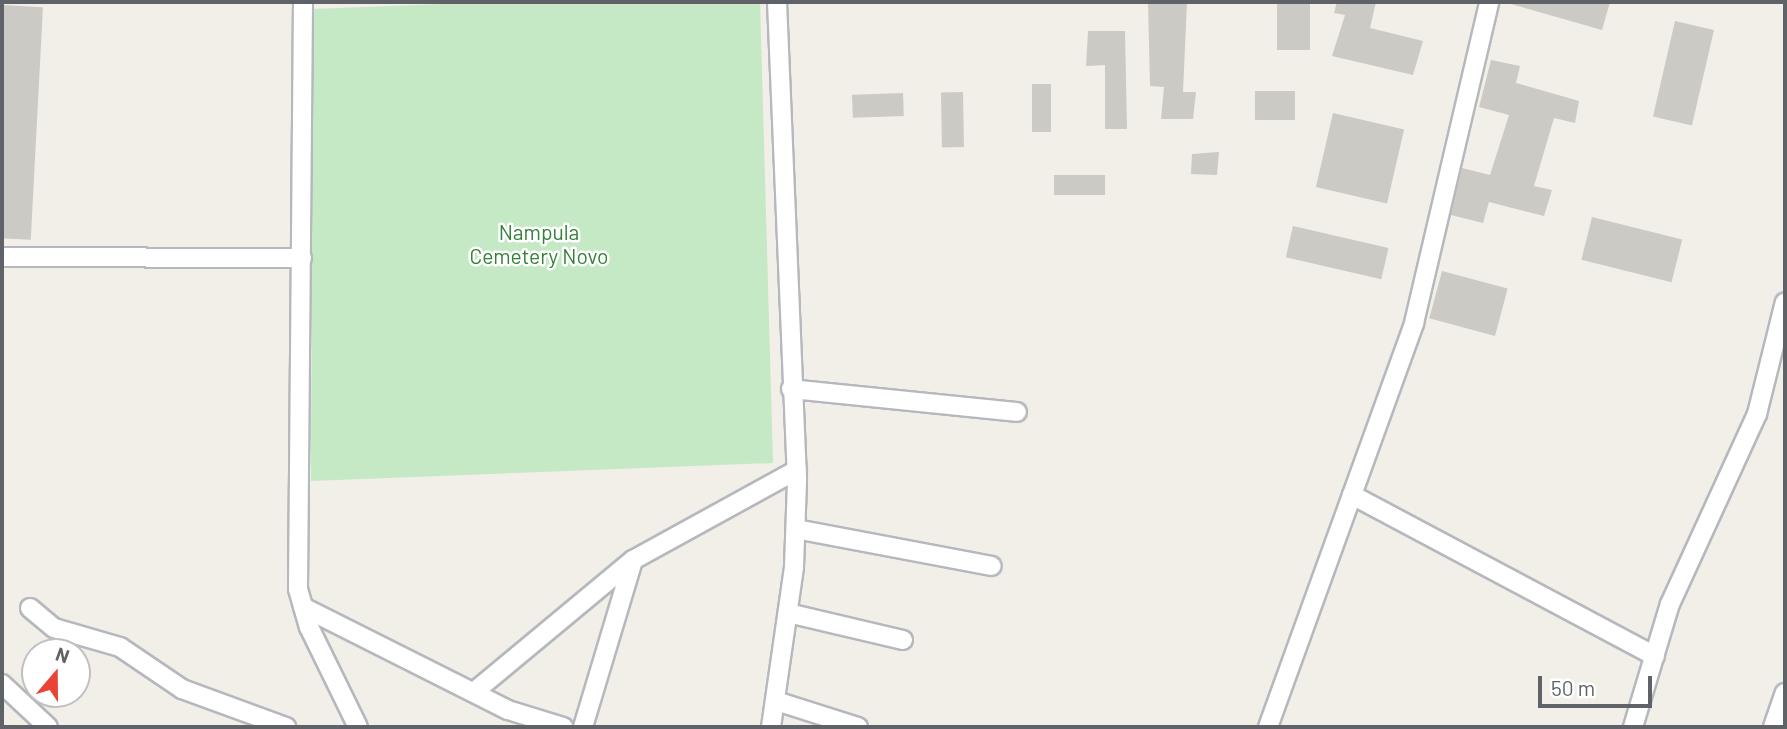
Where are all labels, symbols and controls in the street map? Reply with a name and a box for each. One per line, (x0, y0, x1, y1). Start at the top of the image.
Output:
park label: Nampula Cemetery Novo (469, 219, 609, 269)
north arrow (21, 638, 91, 708)
text: N (53, 642, 73, 668)
scale bar (1542, 662, 1656, 706)
text: 50 m (1551, 675, 1595, 700)

